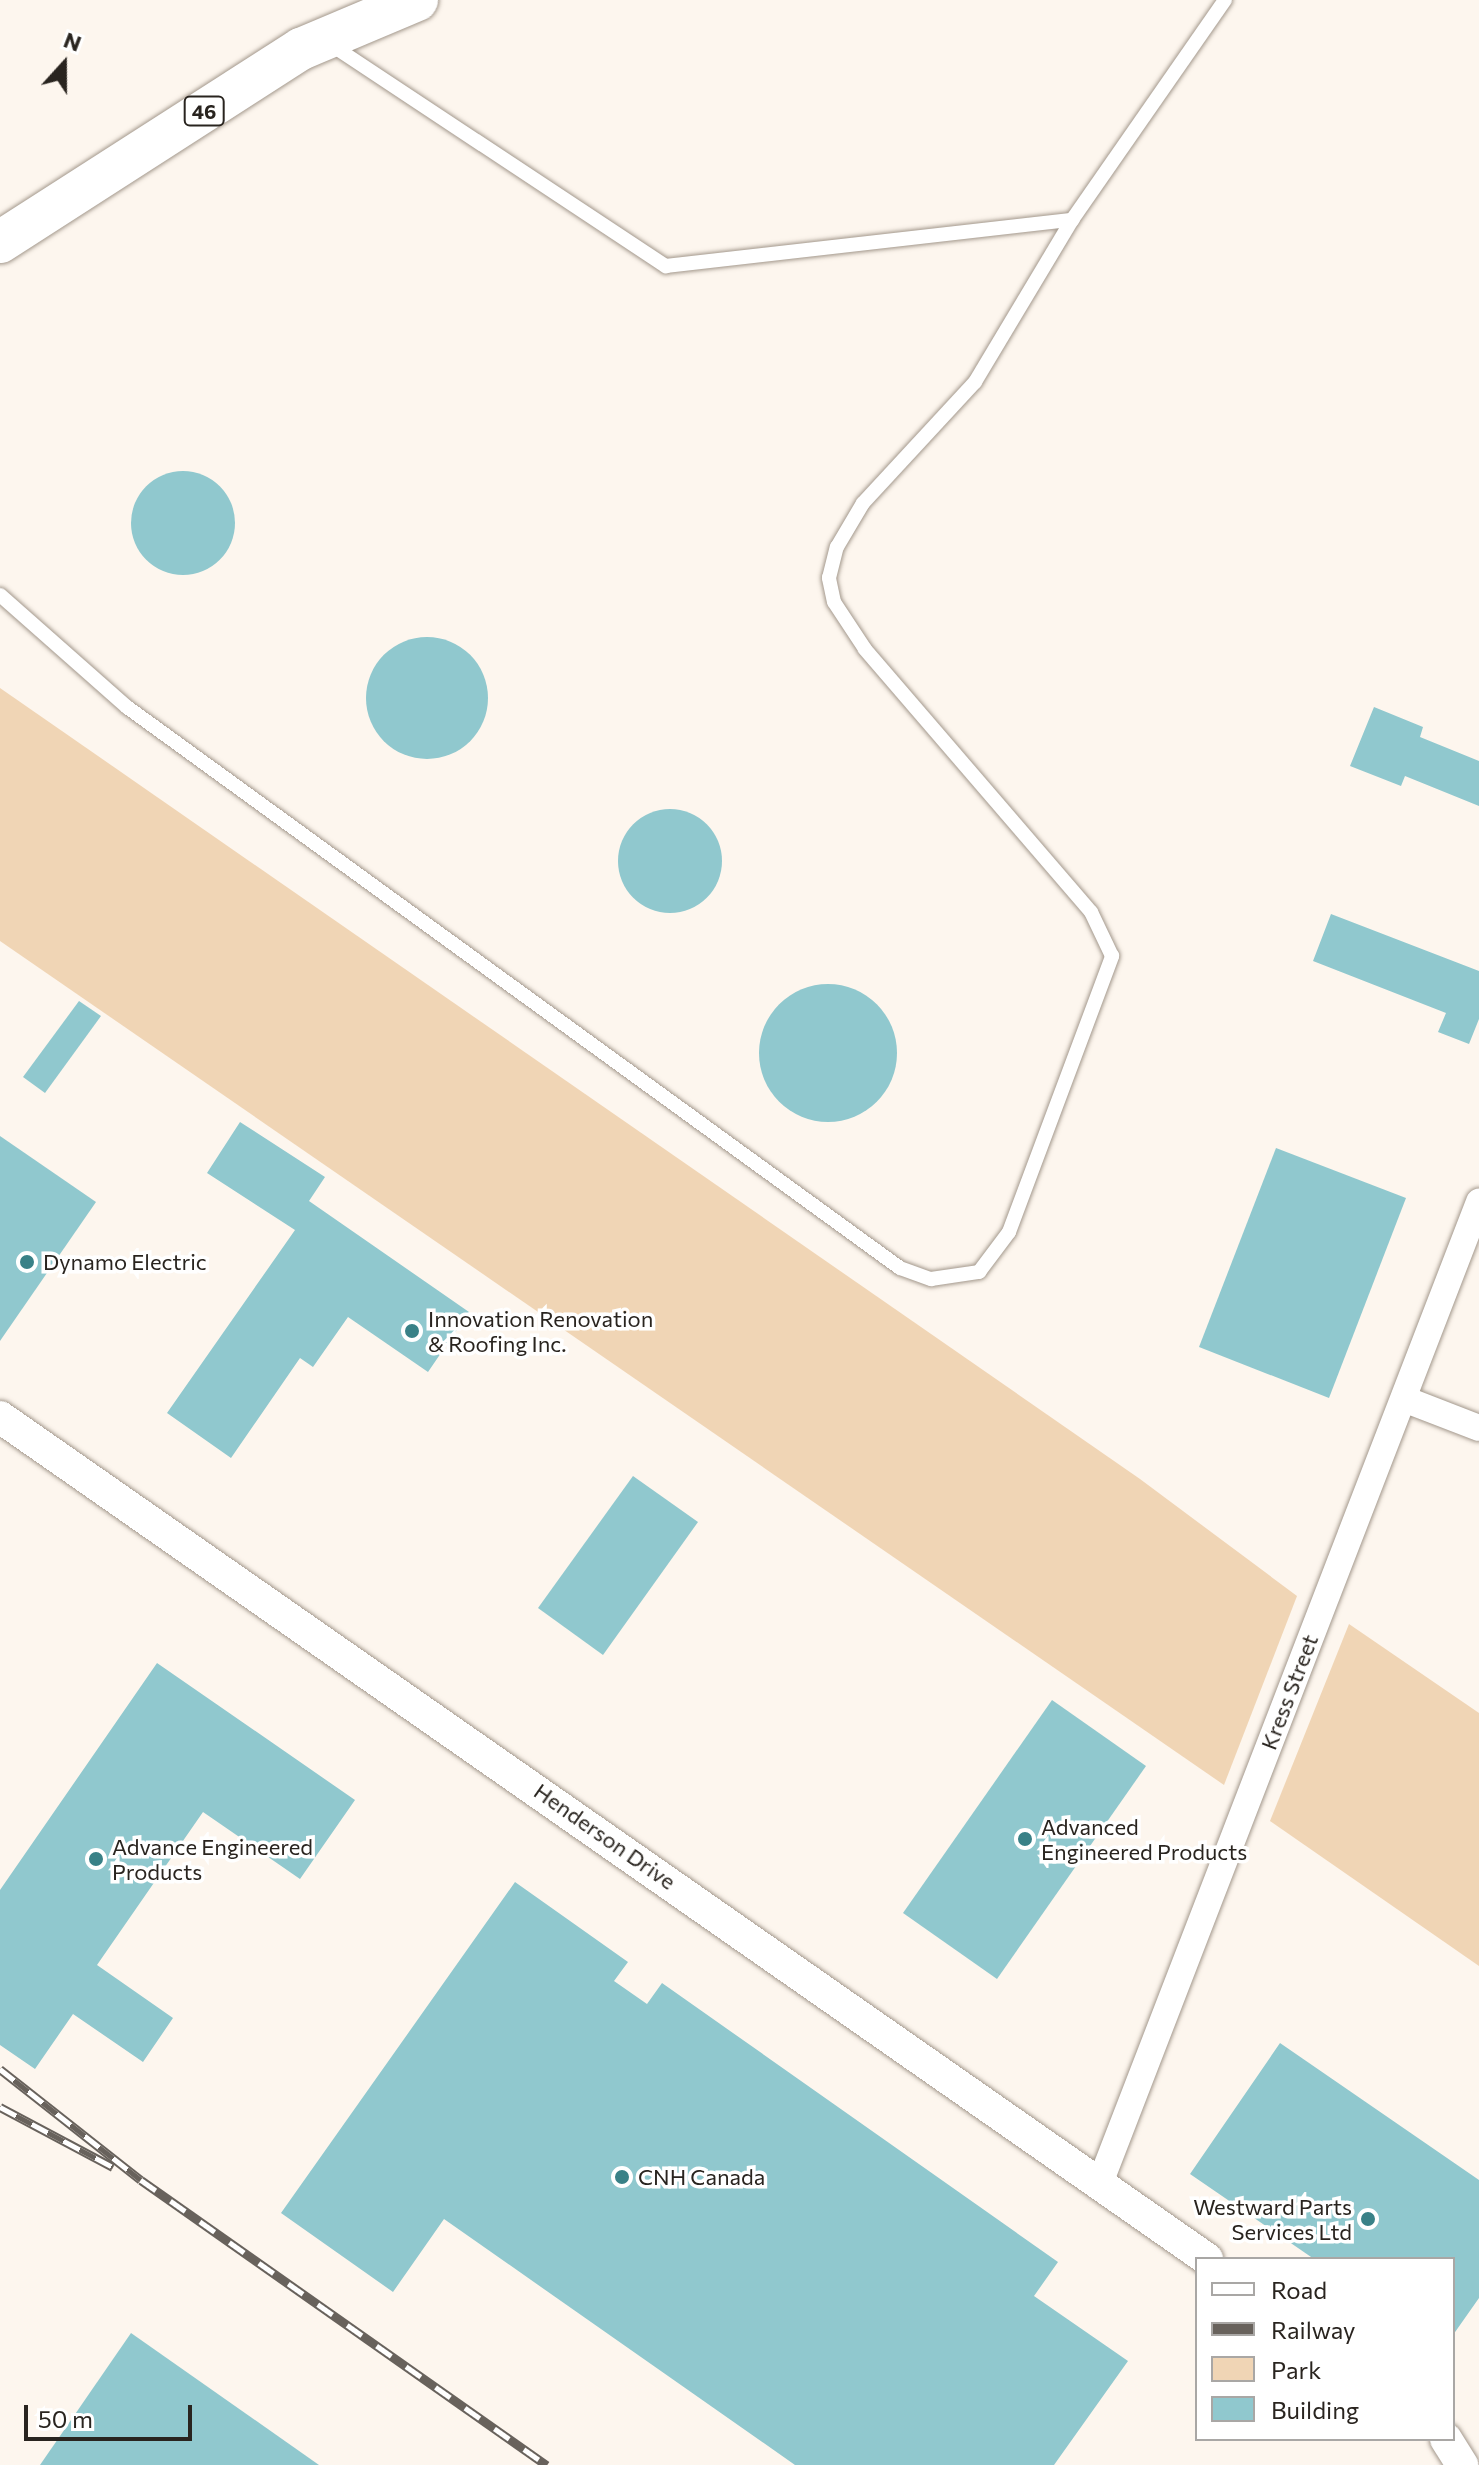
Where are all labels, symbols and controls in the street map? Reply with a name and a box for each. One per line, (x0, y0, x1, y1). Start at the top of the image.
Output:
north arrow (24, 24, 104, 104)
text: N (60, 26, 85, 57)
road number: 46 (182, 95, 226, 127)
place label: Dynamo Electric (43, 1249, 207, 1275)
marker: Dynamo Electric (18, 1253, 36, 1271)
place label: Innovation Renovation & Roofing Inc. (428, 1305, 653, 1356)
marker: Innovation Renovation & Roofing Inc. (403, 1322, 421, 1340)
street label: Kress Street (1255, 1631, 1323, 1753)
street label: Henderson Drive (529, 1777, 681, 1895)
place label: Advanced Engineered Products (1041, 1813, 1247, 1864)
marker: Advanced Engineered Products (1016, 1830, 1034, 1848)
place label: Advance Engineered Products (112, 1833, 313, 1884)
marker: Advance Engineered Products (87, 1850, 105, 1868)
place label: CNH Canada (638, 2164, 765, 2190)
marker: CNH Canada (613, 2168, 631, 2186)
place label: Westward Parts Services Ltd (1193, 2193, 1352, 2244)
marker: Westward Parts Services Ltd (1359, 2210, 1377, 2228)
legend (1195, 2257, 1455, 2441)
text: Road (1271, 2275, 1327, 2304)
text: Railway (1271, 2315, 1356, 2344)
text: Park (1271, 2355, 1321, 2384)
scale bar (28, 2389, 196, 2439)
text: Building (1271, 2395, 1359, 2424)
text: 50 m (38, 2404, 93, 2433)

